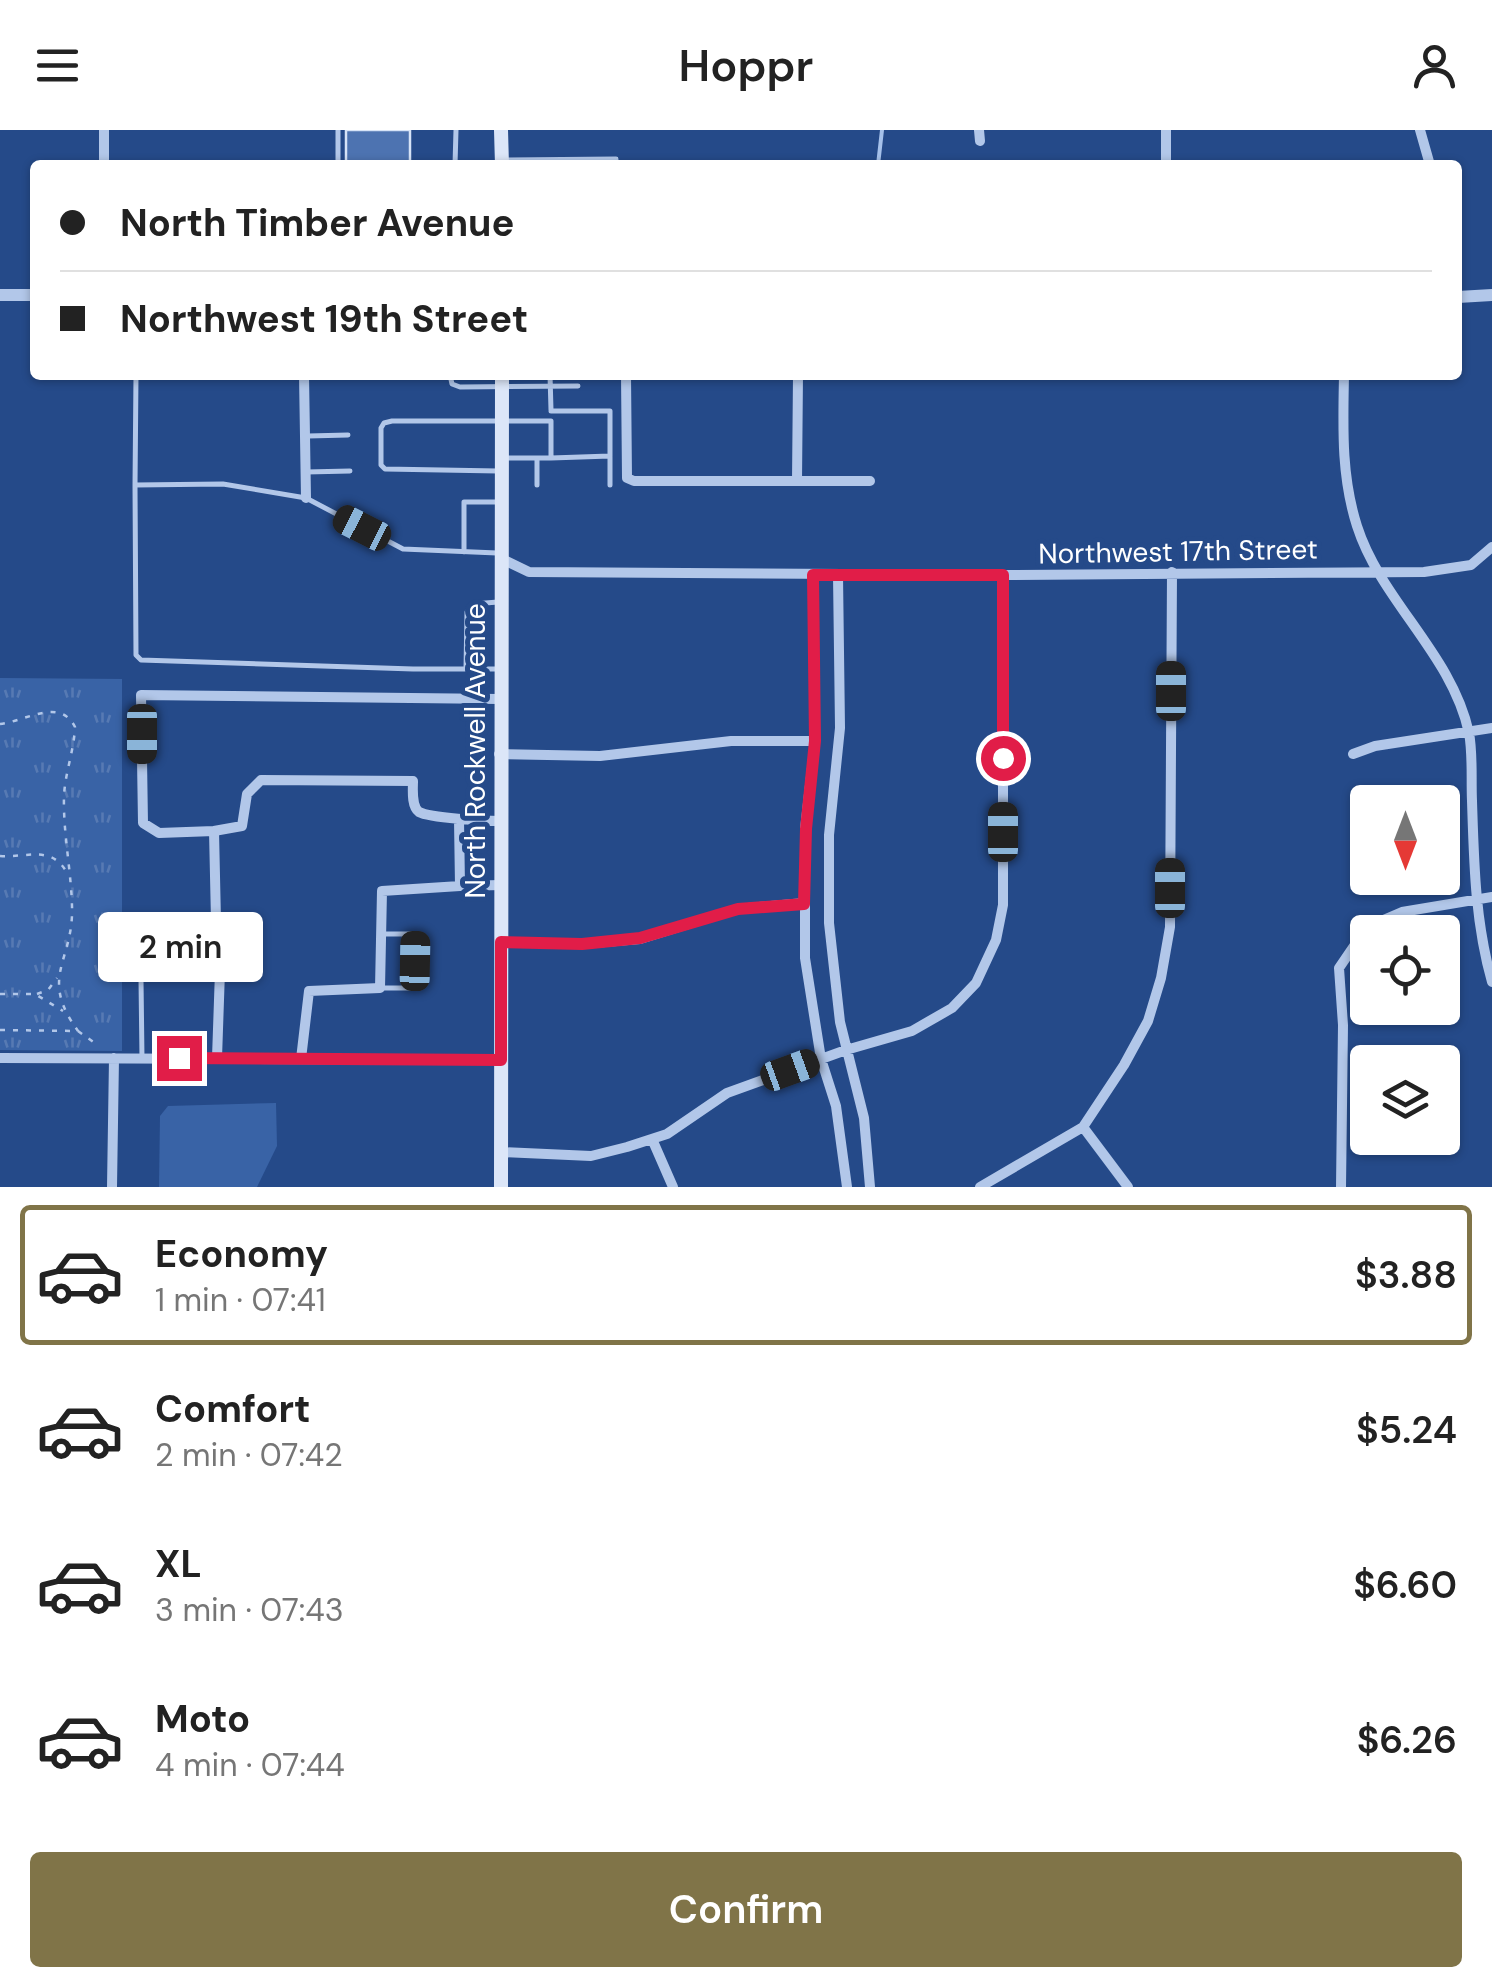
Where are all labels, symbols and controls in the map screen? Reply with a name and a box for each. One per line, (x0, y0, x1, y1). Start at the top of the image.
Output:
text: Hoppr (679, 36, 813, 95)
icon: menu (30, 38, 85, 93)
icon: person (1407, 38, 1462, 93)
text: North Timber Avenue (120, 198, 514, 248)
text: Northwest 19th Street (120, 294, 528, 344)
car (328, 501, 396, 555)
street label: Northwest 17th Street (1038, 531, 1318, 572)
street label: North Rockwell Avenue (457, 603, 494, 899)
car (1156, 661, 1186, 721)
car (127, 704, 157, 764)
route start (981, 736, 1026, 781)
north arrow (1350, 785, 1460, 895)
map controls (1350, 785, 1460, 1155)
car (988, 802, 1018, 862)
car (1155, 858, 1185, 918)
callout: 2 min (96, 913, 262, 983)
button: locate (1350, 915, 1460, 1025)
text: 2 min (139, 926, 222, 968)
car (399, 931, 431, 991)
route end (157, 1036, 202, 1081)
button: layers (1350, 1045, 1460, 1155)
car (757, 1046, 823, 1094)
text: Economy (155, 1229, 328, 1279)
icon: car (35, 1230, 125, 1320)
text: $3.88 (1355, 1250, 1457, 1300)
text: 1 min · 07:41 (155, 1279, 326, 1321)
text: Comfort (155, 1384, 311, 1434)
icon: car (35, 1385, 125, 1475)
text: $5.24 (1356, 1405, 1457, 1455)
text: 2 min · 07:42 (155, 1434, 343, 1476)
text: XL (155, 1539, 202, 1589)
icon: car (35, 1540, 125, 1630)
text: $6.60 (1353, 1560, 1457, 1610)
text: 3 min · 07:43 (155, 1589, 344, 1631)
text: Moto (155, 1694, 250, 1744)
icon: car (35, 1695, 125, 1785)
text: $6.26 (1357, 1715, 1457, 1765)
text: 4 min · 07:44 (155, 1744, 345, 1786)
button: Confirm (30, 1852, 1462, 1967)

